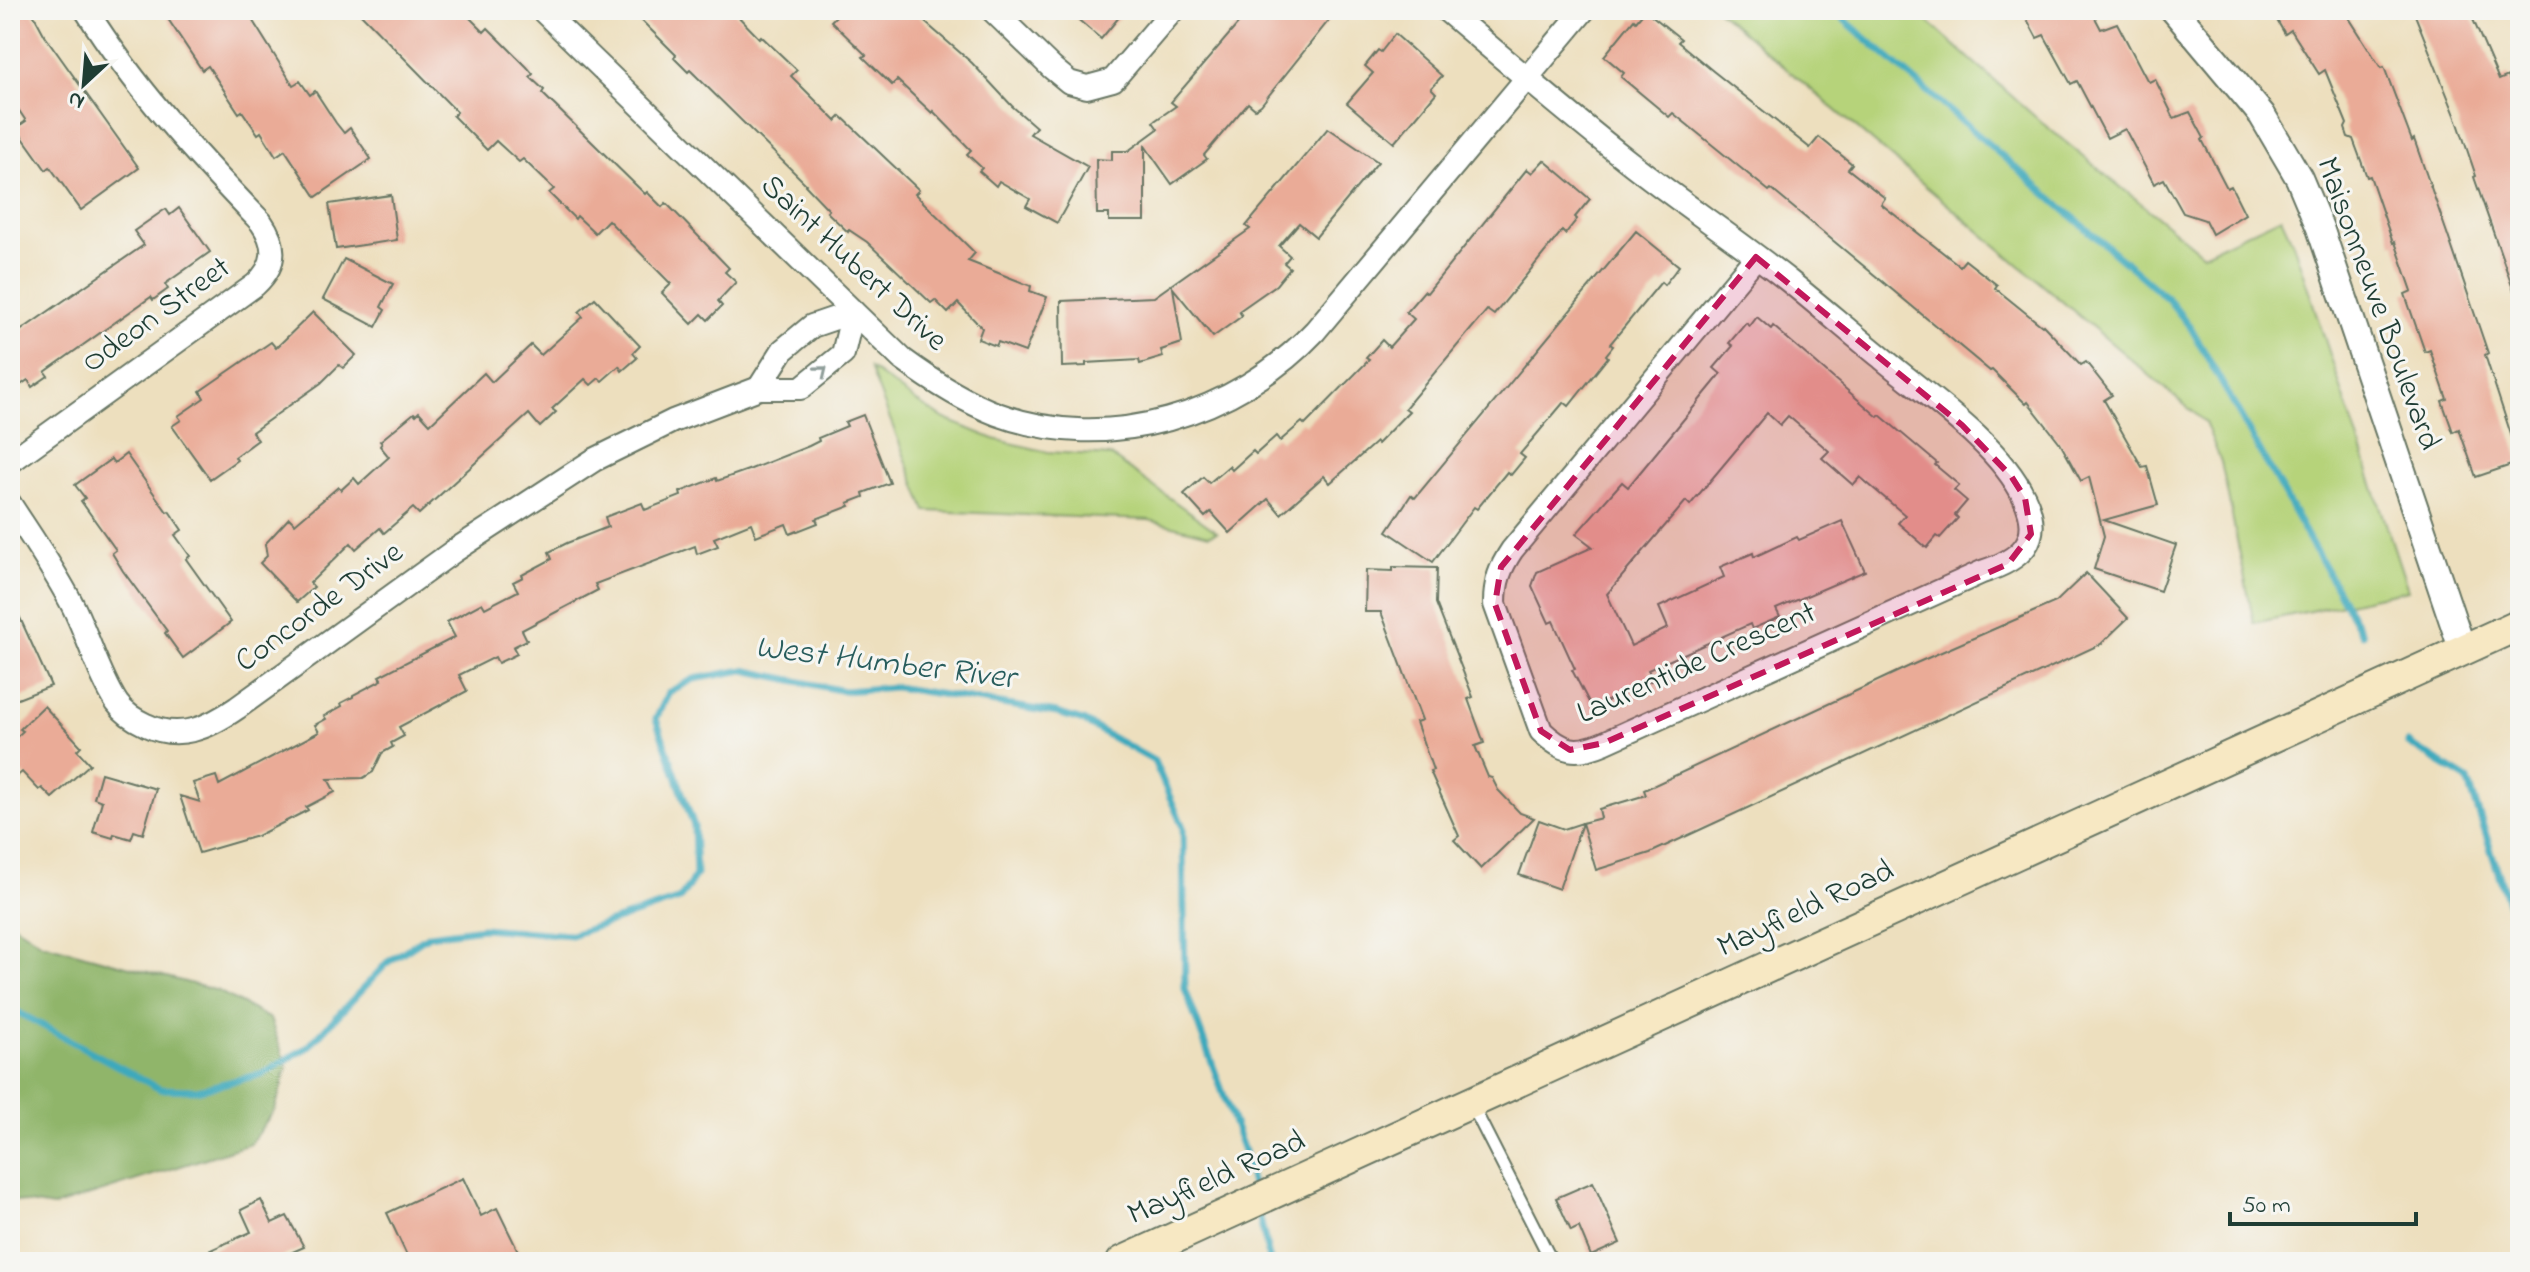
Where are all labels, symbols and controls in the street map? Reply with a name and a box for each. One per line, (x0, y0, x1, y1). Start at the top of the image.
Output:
north arrow (44, 44, 124, 124)
text: N (63, 82, 90, 117)
street label: Maisonneuve Boulevard (2302, 151, 2452, 457)
street label: Saint Hubert Drive (749, 164, 958, 364)
street label: Odeon Street (73, 246, 242, 386)
one-way arrow (813, 366, 827, 381)
street label: Concorde Drive (226, 530, 414, 685)
street label: Laurentide Crescent (1570, 590, 1824, 738)
water label: West Humber River (752, 623, 1022, 705)
street label: Mayfield Road (1710, 848, 1902, 972)
street label: Mayfield Road (1120, 1119, 1314, 1239)
scale bar (2230, 1176, 2416, 1226)
text: 50 m (2242, 1189, 2291, 1224)

